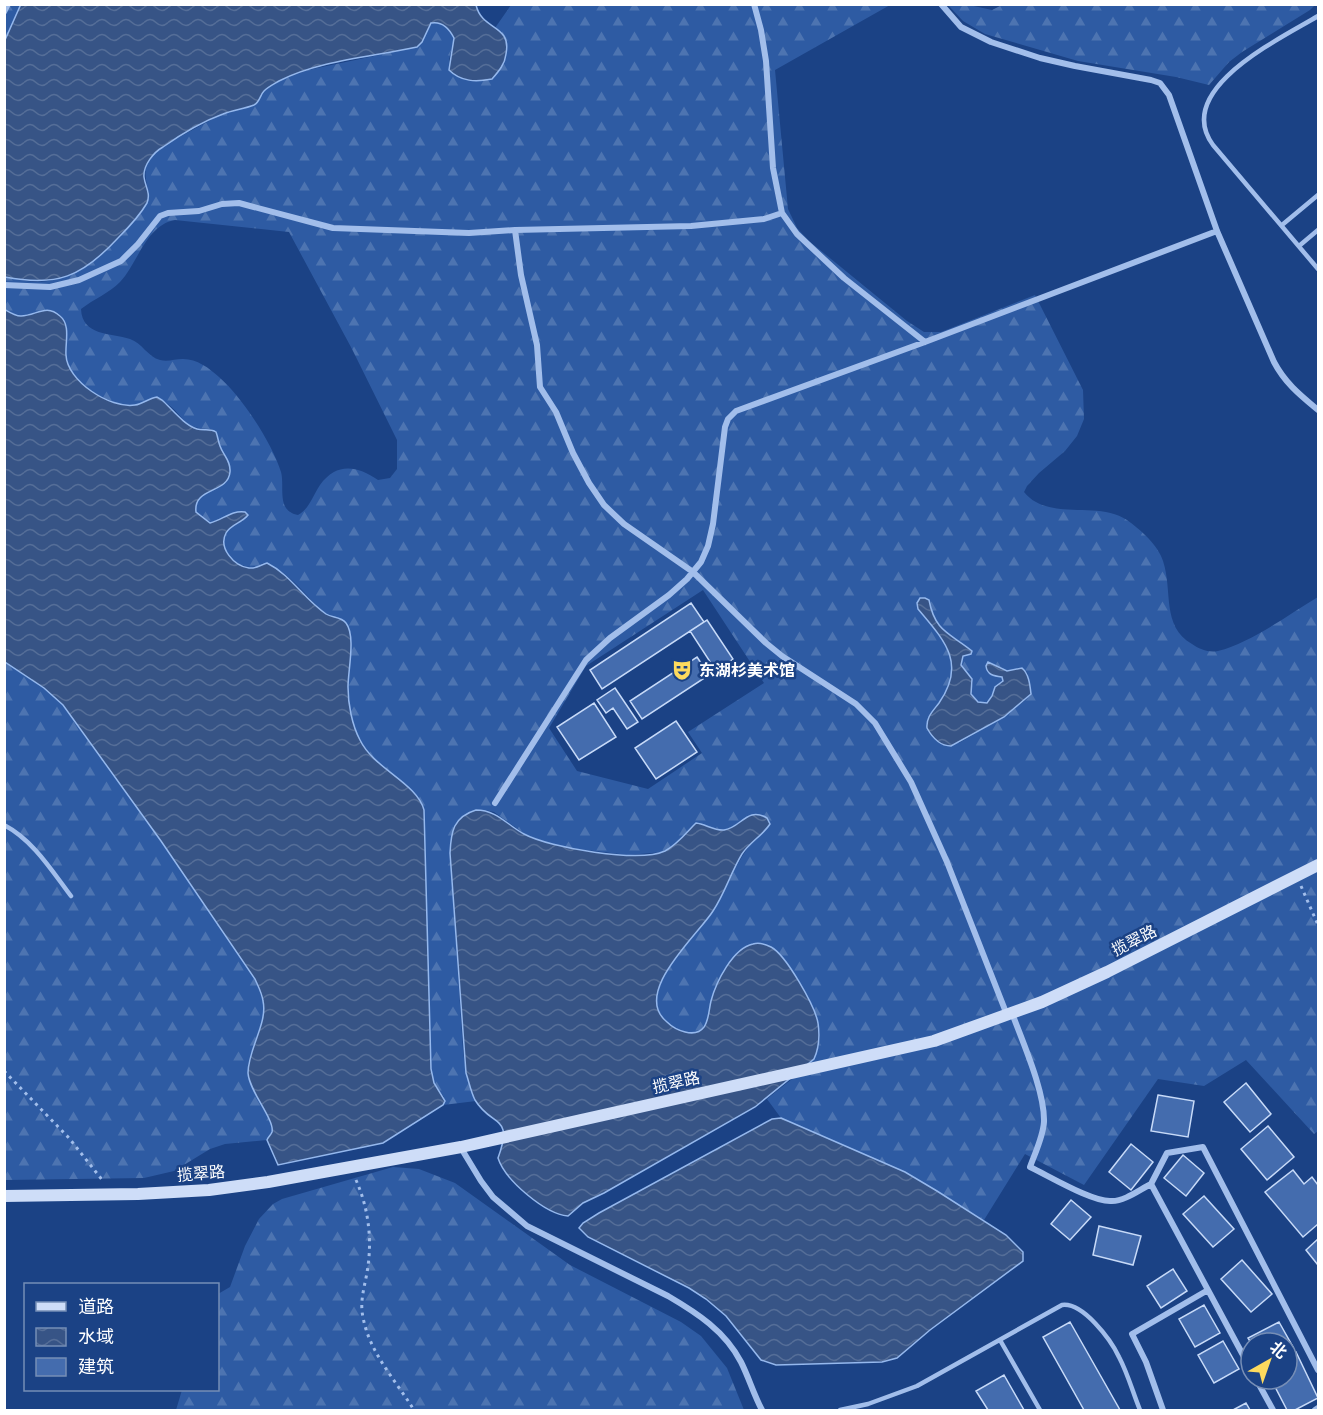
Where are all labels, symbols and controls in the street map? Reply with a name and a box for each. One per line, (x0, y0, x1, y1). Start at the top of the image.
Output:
theatre icon: 东湖杉美术馆 (670, 658, 694, 682)
place label: 东湖杉美术馆 (699, 659, 795, 681)
street label: 揽翠路 (1108, 919, 1160, 961)
street label: 揽翠路 (650, 1066, 702, 1098)
street label: 揽翠路 (176, 1160, 226, 1186)
legend (24, 1283, 219, 1391)
text: 道路 (78, 1294, 114, 1319)
text: 水域 (78, 1324, 114, 1349)
north arrow (1239, 1331, 1299, 1391)
text: 北 (1265, 1336, 1292, 1363)
text: 建筑 (78, 1354, 114, 1379)

